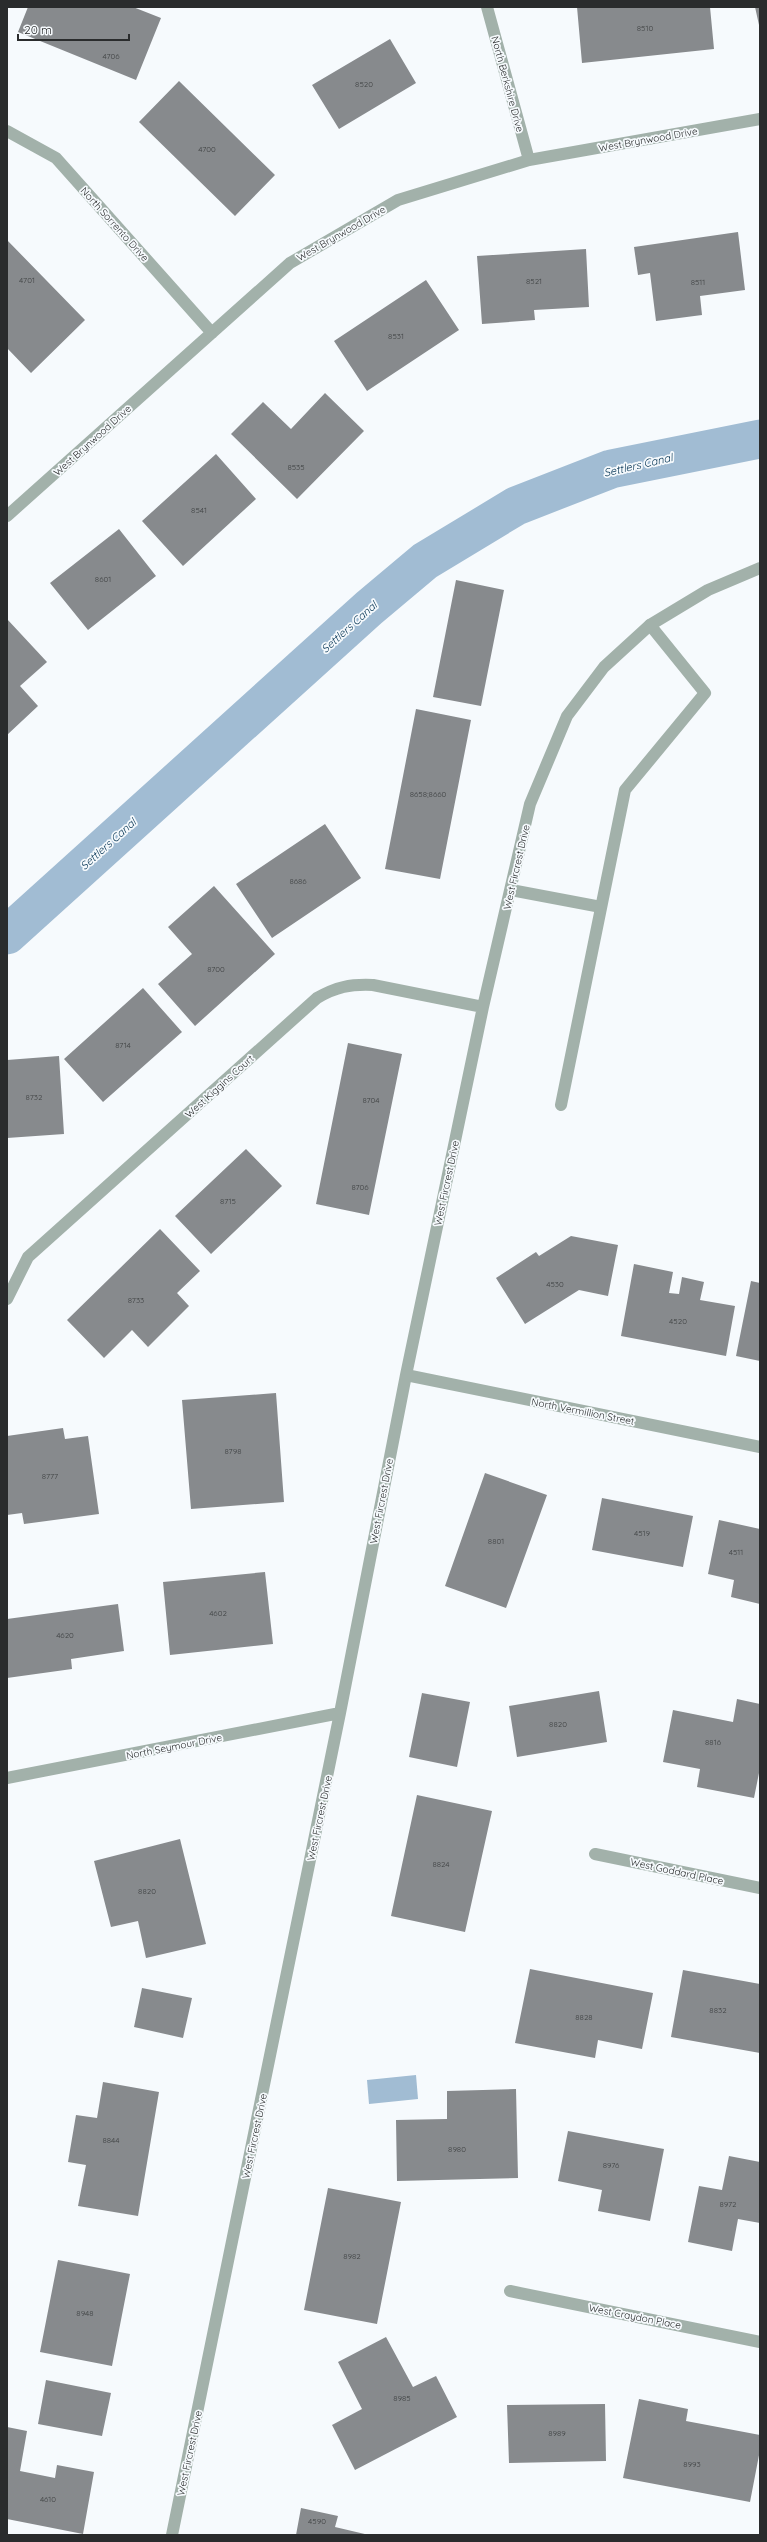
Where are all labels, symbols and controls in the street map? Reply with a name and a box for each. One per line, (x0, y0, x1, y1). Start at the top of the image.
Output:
scale bar (18, 16, 129, 42)
text: 20 m (24, 22, 52, 37)
house number: 8510 (637, 23, 653, 33)
street label: North Berkshire Drive (488, 35, 527, 134)
house number: 4706 (102, 51, 120, 61)
house number: 8520 (355, 79, 373, 89)
street label: West Brynwood Drive (598, 124, 699, 155)
house number: 4700 (198, 144, 216, 154)
street label: North Sorrento Drive (78, 184, 152, 265)
street label: West Brynwood Drive (295, 203, 388, 264)
house number: 4701 (19, 275, 35, 285)
house number: 8521 (526, 276, 542, 286)
house number: 8511 (691, 277, 705, 287)
house number: 8531 (388, 331, 404, 341)
street label: West Brynwood Drive (51, 402, 134, 479)
water label: Settlers Canal (602, 450, 675, 480)
house number: 8535 (287, 462, 305, 472)
house number: 8541 (191, 505, 207, 515)
house number: 8601 (95, 574, 111, 584)
water label: Settlers Canal (318, 597, 381, 656)
house number: 8658;8660 (410, 789, 447, 799)
water label: Settlers Canal (77, 814, 140, 873)
street label: West Fircrest Drive (500, 823, 533, 911)
house number: 8686 (289, 876, 307, 886)
house number: 8700 (207, 964, 225, 974)
house number: 8714 (115, 1040, 131, 1050)
street label: West Kiggins Court (182, 1052, 257, 1121)
house number: 8732 (26, 1092, 43, 1102)
house number: 8704 (362, 1095, 380, 1105)
street label: West Fircrest Drive (431, 1139, 462, 1227)
house number: 8706 (351, 1182, 369, 1192)
house number: 8715 (220, 1196, 236, 1206)
house number: 4530 (546, 1279, 564, 1289)
house number: 8733 (128, 1295, 144, 1305)
house number: 4520 (669, 1316, 687, 1326)
street label: North Vermillion Street (530, 1395, 636, 1428)
house number: 8798 (225, 1446, 241, 1456)
street label: West Fircrest Drive (367, 1457, 396, 1545)
house number: 8777 (42, 1471, 58, 1481)
house number: 4519 (634, 1528, 651, 1538)
house number: 8801 (488, 1536, 504, 1546)
house number: 4511 (729, 1547, 743, 1557)
house number: 4602 (209, 1608, 227, 1618)
house number: 4620 (56, 1630, 74, 1640)
house number: 8820 (549, 1719, 567, 1729)
street label: North Seymour Drive (125, 1731, 223, 1762)
house number: 8816 (705, 1737, 722, 1747)
street label: West Fircrest Drive (304, 1774, 335, 1862)
street label: West Goddard Place (629, 1855, 725, 1888)
house number: 8824 (432, 1859, 450, 1869)
house number: 8820 (138, 1886, 156, 1896)
house number: 8832 (709, 2005, 727, 2015)
house number: 8828 (575, 2012, 593, 2022)
street label: West Fircrest Drive (239, 2092, 270, 2180)
house number: 8844 (102, 2135, 120, 2145)
house number: 8980 (448, 2144, 466, 2154)
house number: 8976 (603, 2160, 620, 2170)
house number: 8972 (719, 2199, 737, 2209)
house number: 8982 (343, 2251, 361, 2261)
street label: West Craydon Place (588, 2301, 682, 2332)
house number: 8948 (76, 2308, 94, 2318)
house number: 8985 (393, 2393, 411, 2403)
street label: West Fircrest Drive (174, 2409, 205, 2497)
house number: 8989 (548, 2428, 566, 2438)
house number: 8993 (683, 2459, 701, 2469)
house number: 4610 (40, 2494, 56, 2504)
house number: 4590 (308, 2516, 326, 2526)

